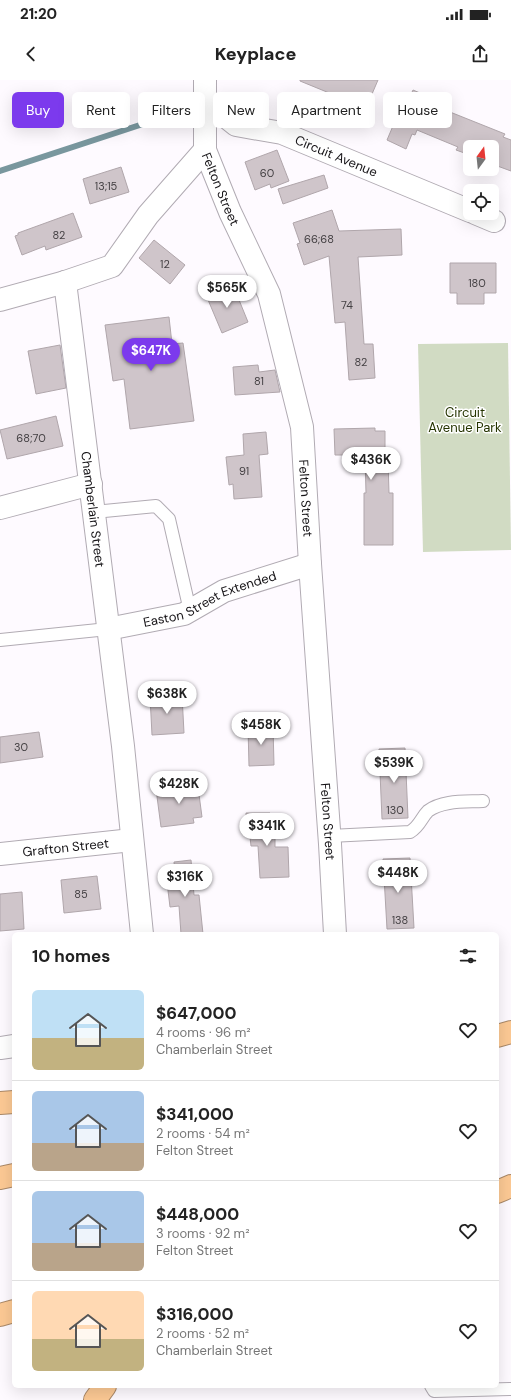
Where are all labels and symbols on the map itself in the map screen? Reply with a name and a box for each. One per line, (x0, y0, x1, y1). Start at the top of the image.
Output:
street label: Circuit Avenue (293, 131, 380, 180)
north arrow (463, 140, 499, 176)
street label: Felton Street (198, 150, 244, 228)
house number: 60 (260, 166, 274, 180)
house number: 13;15 (95, 179, 118, 193)
house number: 82 (53, 228, 65, 242)
house number: 66;68 (304, 232, 334, 246)
house number: 12 (160, 257, 170, 271)
pin: $565K (199, 275, 255, 309)
house number: 180 (468, 276, 486, 290)
house number: 74 (341, 298, 353, 312)
pin: $647K (123, 338, 179, 372)
house number: 82 (355, 355, 367, 369)
house number: 81 (254, 374, 264, 388)
park label: Circuit Avenue Park (428, 404, 502, 436)
house number: 68;70 (16, 431, 46, 445)
pin: $436K (343, 447, 399, 481)
street label: Chamberlain Street (78, 450, 109, 568)
street label: Felton Street (295, 459, 317, 537)
house number: 91 (239, 464, 249, 478)
street label: Easton Street Extended (142, 567, 278, 630)
pin: $638K (139, 681, 195, 715)
pin: $458K (233, 712, 289, 746)
house number: 30 (14, 740, 28, 754)
pin: $539K (366, 750, 422, 784)
pin: $428K (151, 771, 207, 805)
street label: Felton Street (317, 782, 339, 861)
house number: 130 (386, 803, 404, 817)
pin: $341K (239, 813, 295, 847)
street label: Grafton Street (22, 834, 110, 860)
pin: $448K (370, 860, 426, 894)
pin: $316K (157, 864, 213, 898)
house number: 85 (74, 887, 88, 901)
house number: 138 (392, 913, 408, 927)

